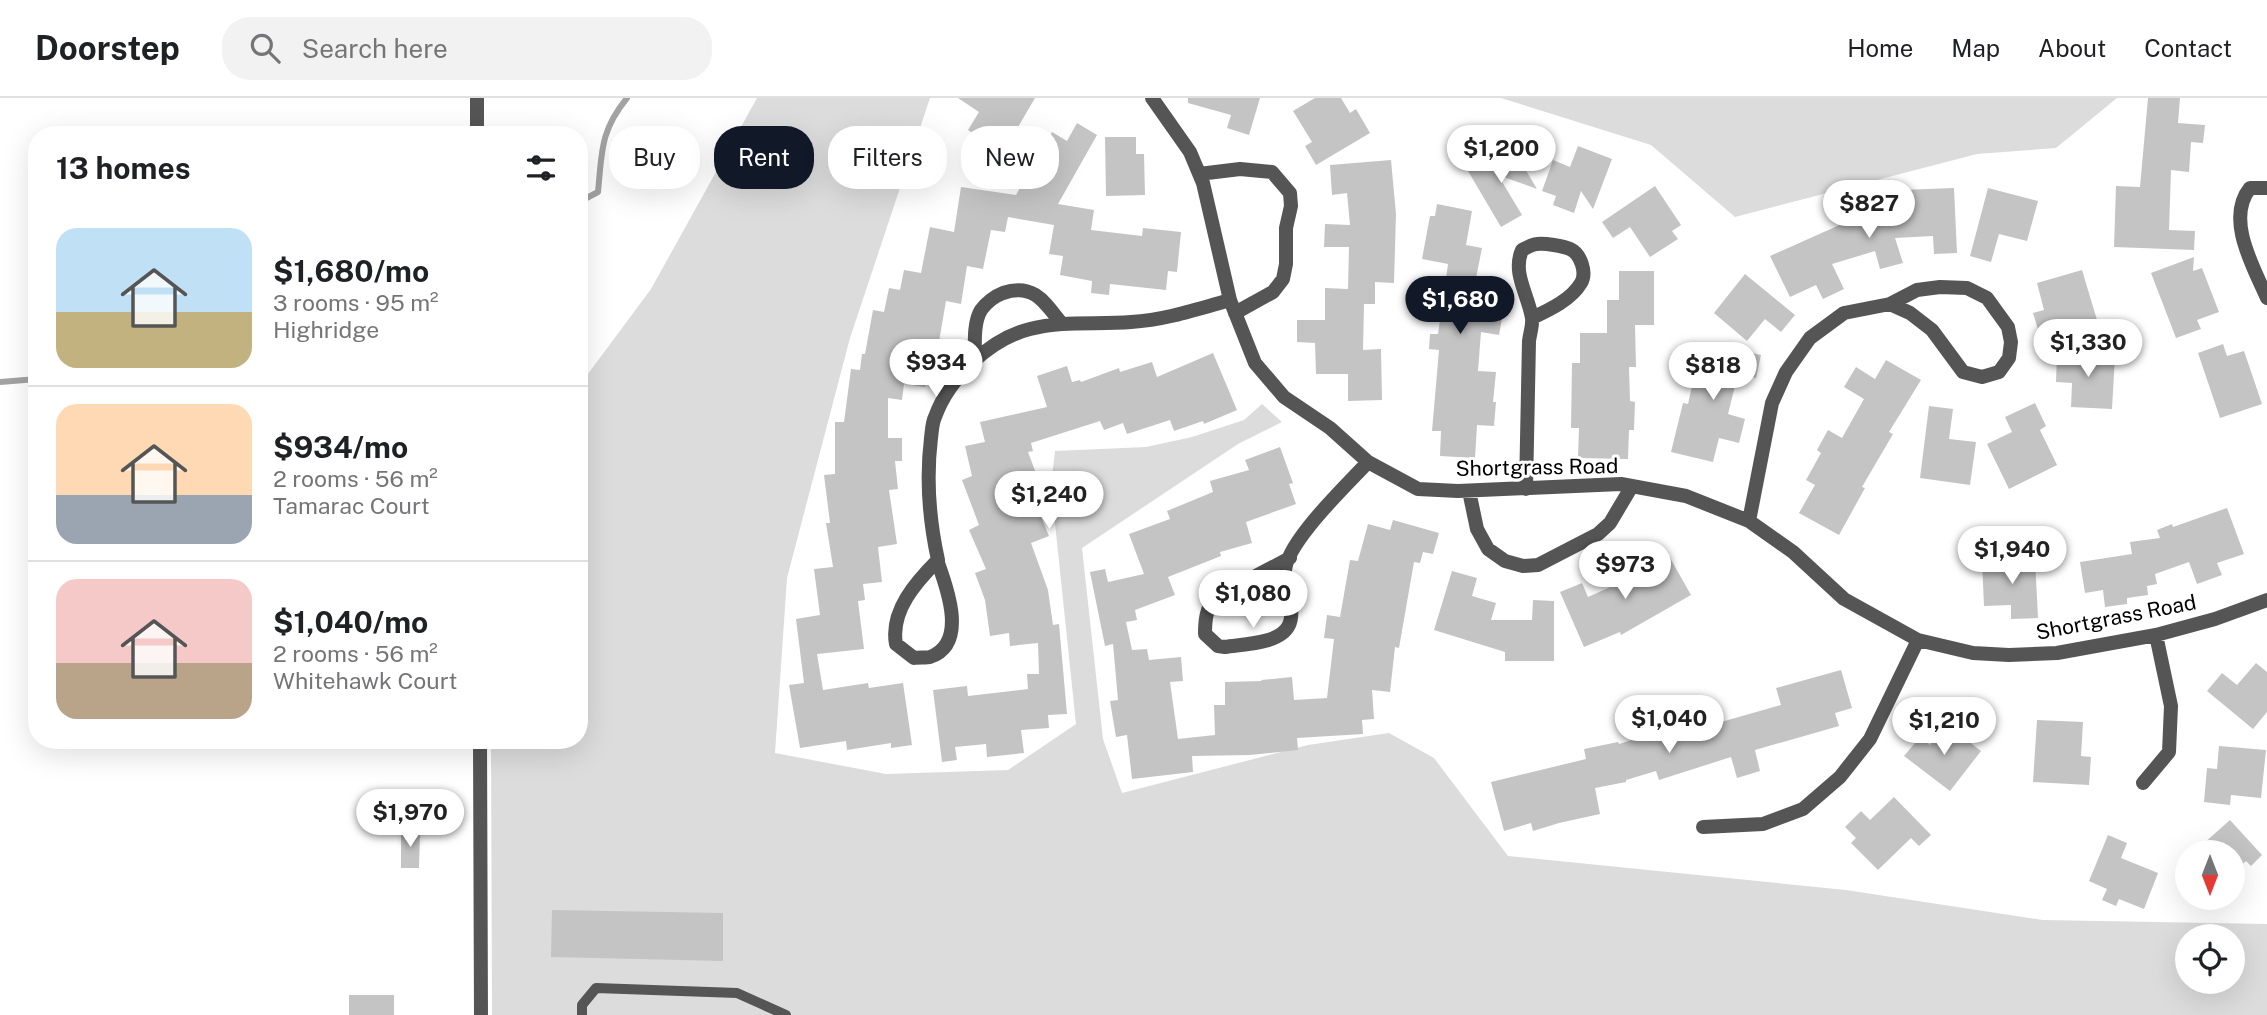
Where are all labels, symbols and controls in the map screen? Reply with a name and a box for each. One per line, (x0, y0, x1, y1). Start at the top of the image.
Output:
search box (222, 17, 712, 80)
text: Doorstep (35, 29, 180, 67)
icon: search (246, 29, 284, 67)
text: Search here (302, 33, 448, 64)
text: Home (1847, 34, 1913, 62)
text: Map (1951, 34, 2000, 62)
text: About (2038, 34, 2106, 62)
text: Contact (2144, 34, 2232, 62)
chip: Buy (609, 126, 700, 189)
chip: Rent (714, 126, 814, 189)
chip: Filters (828, 126, 947, 189)
chip: New (961, 126, 1059, 189)
pin: $1,200 (1444, 126, 1558, 185)
text: $1,200 (1463, 134, 1539, 161)
icon: filters (522, 149, 560, 187)
text: 13 homes (56, 150, 191, 186)
pin: $827 (1828, 180, 1910, 240)
text: $827 (1839, 189, 1899, 216)
text: $1,680/mo (273, 253, 429, 289)
icon: home (112, 256, 196, 340)
pin: $1,680 (1403, 276, 1517, 336)
text: $1,680 (1421, 285, 1499, 312)
text: 3 rooms · 95 m² (273, 289, 439, 316)
text: Highridge (273, 316, 379, 343)
pin: $1,330 (2031, 320, 2145, 379)
text: $1,330 (2049, 328, 2127, 355)
pin: $934 (895, 340, 977, 399)
pin: $818 (1672, 342, 1754, 402)
text: $934 (905, 348, 967, 375)
text: $818 (1685, 351, 1741, 378)
text: $934/mo (273, 429, 408, 465)
icon: home (112, 432, 196, 516)
street label: Shortgrass Road (1455, 453, 1619, 481)
text: 2 rooms · 56 m² (273, 465, 438, 492)
pin: $1,240 (992, 472, 1106, 531)
text: $1,240 (1011, 480, 1087, 507)
text: Tamarac Court (273, 492, 430, 519)
pin: $1,940 (1955, 526, 2069, 586)
text: $1,940 (1974, 535, 2050, 562)
pin: $973 (1584, 542, 1666, 601)
text: $973 (1595, 550, 1655, 577)
pin: $1,080 (1196, 570, 1310, 630)
text: $1,080 (1215, 579, 1291, 606)
street label: Shortgrass Road (2034, 589, 2198, 645)
text: $1,040/mo (273, 604, 428, 640)
icon: home (112, 607, 196, 691)
text: 2 rooms · 56 m² (273, 640, 438, 667)
text: Whitehawk Court (273, 667, 457, 694)
pin: $1,040 (1612, 696, 1726, 755)
pin: $1,210 (1887, 698, 2001, 757)
text: $1,040 (1631, 704, 1707, 731)
text: $1,210 (1908, 706, 1980, 733)
pin: $1,970 (353, 790, 467, 849)
text: $1,970 (372, 798, 448, 825)
north arrow (2175, 840, 2245, 910)
map controls (2175, 840, 2245, 994)
button: locate (2175, 924, 2245, 994)

